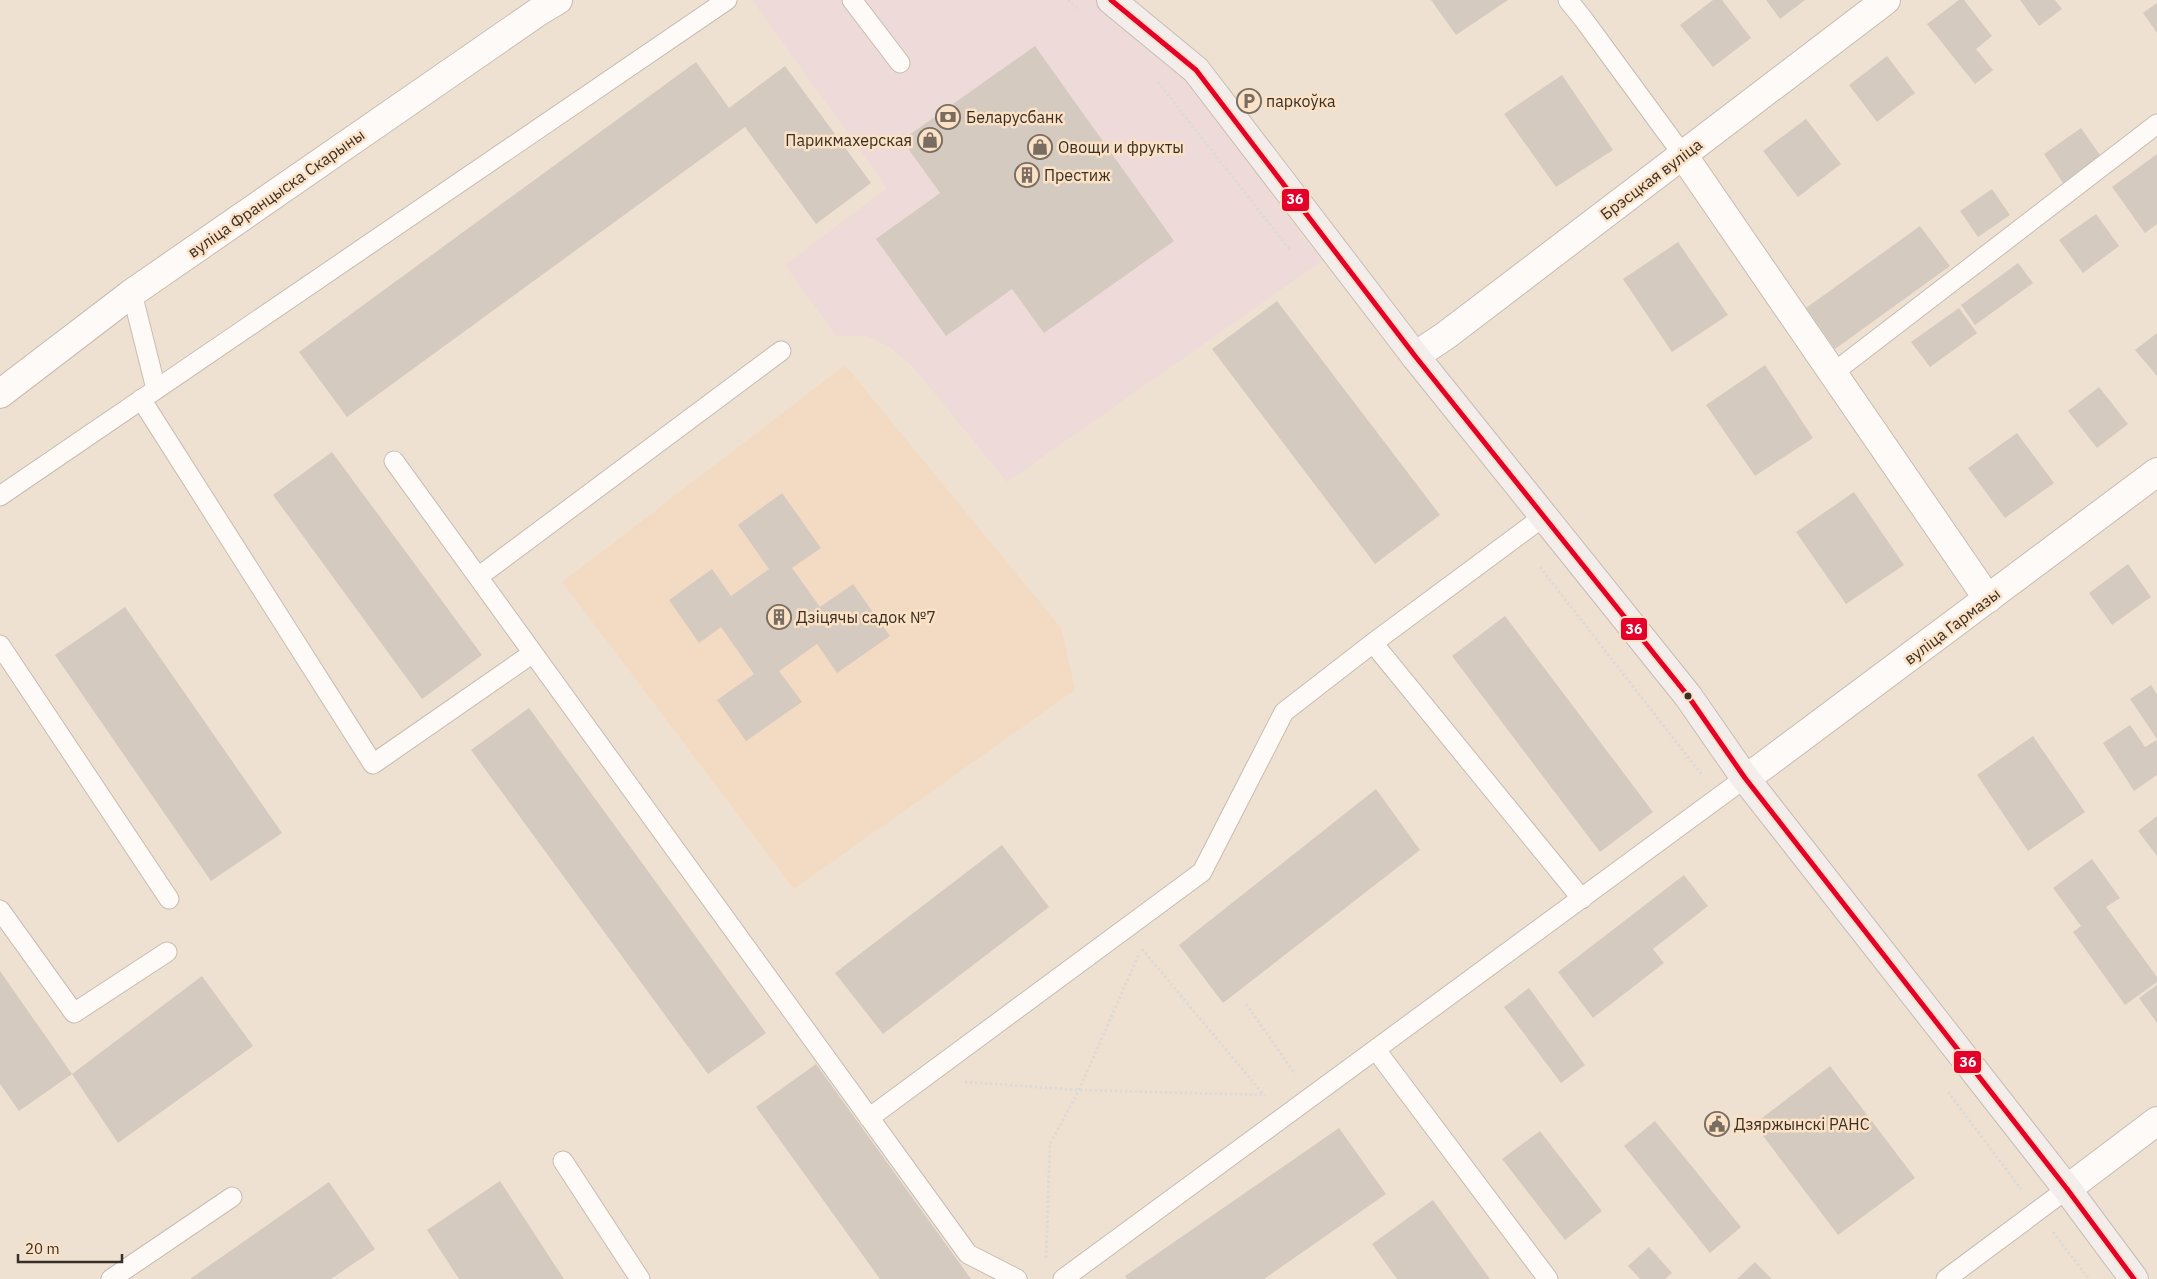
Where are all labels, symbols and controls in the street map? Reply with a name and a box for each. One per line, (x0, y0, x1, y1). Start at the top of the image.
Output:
parking icon: паркоўка (1236, 88, 1262, 114)
place label: паркоўка (1266, 91, 1336, 111)
bank icon: Беларусбанк (935, 104, 961, 130)
place label: Беларусбанк (966, 107, 1064, 127)
street label: вуліца Францыска Скарыны (184, 124, 368, 262)
shop icon: Парикмахерская (917, 127, 943, 153)
place label: Парикмахерская (785, 130, 912, 150)
shop icon: Овощи и фрукты (1027, 134, 1053, 160)
street label: Брэсцкая вуліца (1596, 134, 1706, 224)
place label: Овощи и фрукты (1058, 137, 1184, 157)
building icon: Престиж (1014, 162, 1040, 188)
place label: Престиж (1044, 165, 1111, 185)
line badge: 36 (1281, 188, 1310, 212)
text: 36 (1287, 190, 1303, 208)
street label: вуліца Гармазы (1900, 583, 2004, 669)
building icon: Дзіцячы садок №7 (766, 604, 792, 630)
place label: Дзіцячы садок №7 (796, 607, 936, 627)
line badge: 36 (1620, 617, 1648, 641)
text: 36 (1626, 620, 1642, 638)
unlabelled marker (1683, 691, 1693, 701)
line badge: 36 (1953, 1050, 1982, 1074)
text: 36 (1960, 1053, 1976, 1071)
public building icon: Дзяржынскі РАНС (1704, 1111, 1730, 1137)
place label: Дзяржынскі РАНС (1734, 1114, 1870, 1134)
scale bar (18, 1232, 121, 1264)
text: 20 m (25, 1239, 60, 1258)

